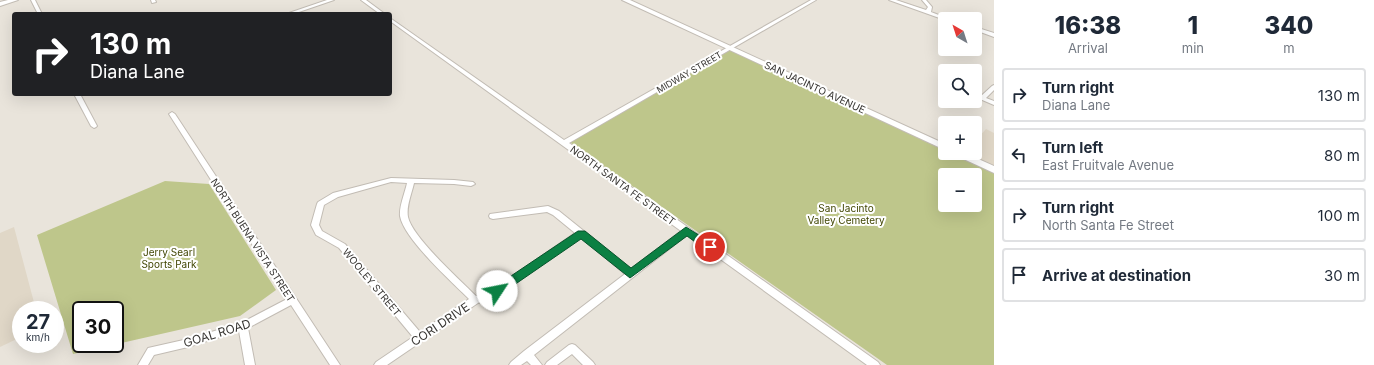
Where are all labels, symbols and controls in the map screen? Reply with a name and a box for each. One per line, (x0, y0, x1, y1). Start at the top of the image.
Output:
text: 16:38 (1055, 11, 1121, 40)
text: 1 (1188, 11, 1198, 40)
text: 340 (1265, 11, 1313, 40)
north arrow (938, 12, 982, 56)
map controls (938, 12, 982, 212)
text: 130 m (90, 27, 171, 61)
icon: right (24, 28, 76, 80)
text: Arrival (1068, 40, 1108, 56)
text: min (1182, 40, 1204, 56)
text: m (1283, 40, 1295, 56)
street label: MIDWAY STREET (654, 49, 724, 95)
street label: SAN JACINTO AVENUE (763, 58, 867, 116)
text: Diana Lane (90, 61, 185, 82)
button: search (938, 64, 982, 108)
text: Turn right (1042, 78, 1114, 97)
icon: right (1008, 84, 1030, 106)
text: 130 m (1318, 86, 1360, 105)
text: Diana Lane (1042, 97, 1110, 113)
button: + (938, 116, 982, 160)
text: Turn left (1042, 138, 1103, 157)
street label: NORTH SANTA FE STREET (568, 143, 678, 227)
icon: left (1008, 144, 1030, 166)
text: 80 m (1324, 146, 1360, 165)
text: East Fruitvale Avenue (1042, 157, 1174, 173)
button: − (938, 168, 982, 212)
street label: NORTH BUENA VISTA STREET (209, 176, 297, 304)
text: Turn right (1042, 198, 1114, 217)
park label: San Jacinto Valley Cemetery (807, 202, 885, 226)
icon: right (1008, 204, 1030, 226)
text: 100 m (1318, 206, 1360, 225)
text: North Santa Fe Street (1042, 217, 1174, 233)
pin (693, 230, 727, 264)
icon: arrive (699, 236, 721, 258)
park label: Jerry Searl Sports Park (141, 246, 197, 270)
street label: WOOLEY STREET (340, 246, 404, 318)
icon: arrive (1008, 264, 1030, 286)
text: Arrive at destination (1042, 266, 1191, 285)
text: 30 m (1324, 266, 1360, 285)
position arrow (476, 270, 518, 312)
street label: CORI DRIVE (408, 299, 472, 349)
speed limit sign: 30 (72, 301, 124, 353)
text: 27 (26, 310, 50, 334)
street label: GOAL ROAD (182, 316, 252, 350)
text: km/h (26, 331, 50, 343)

